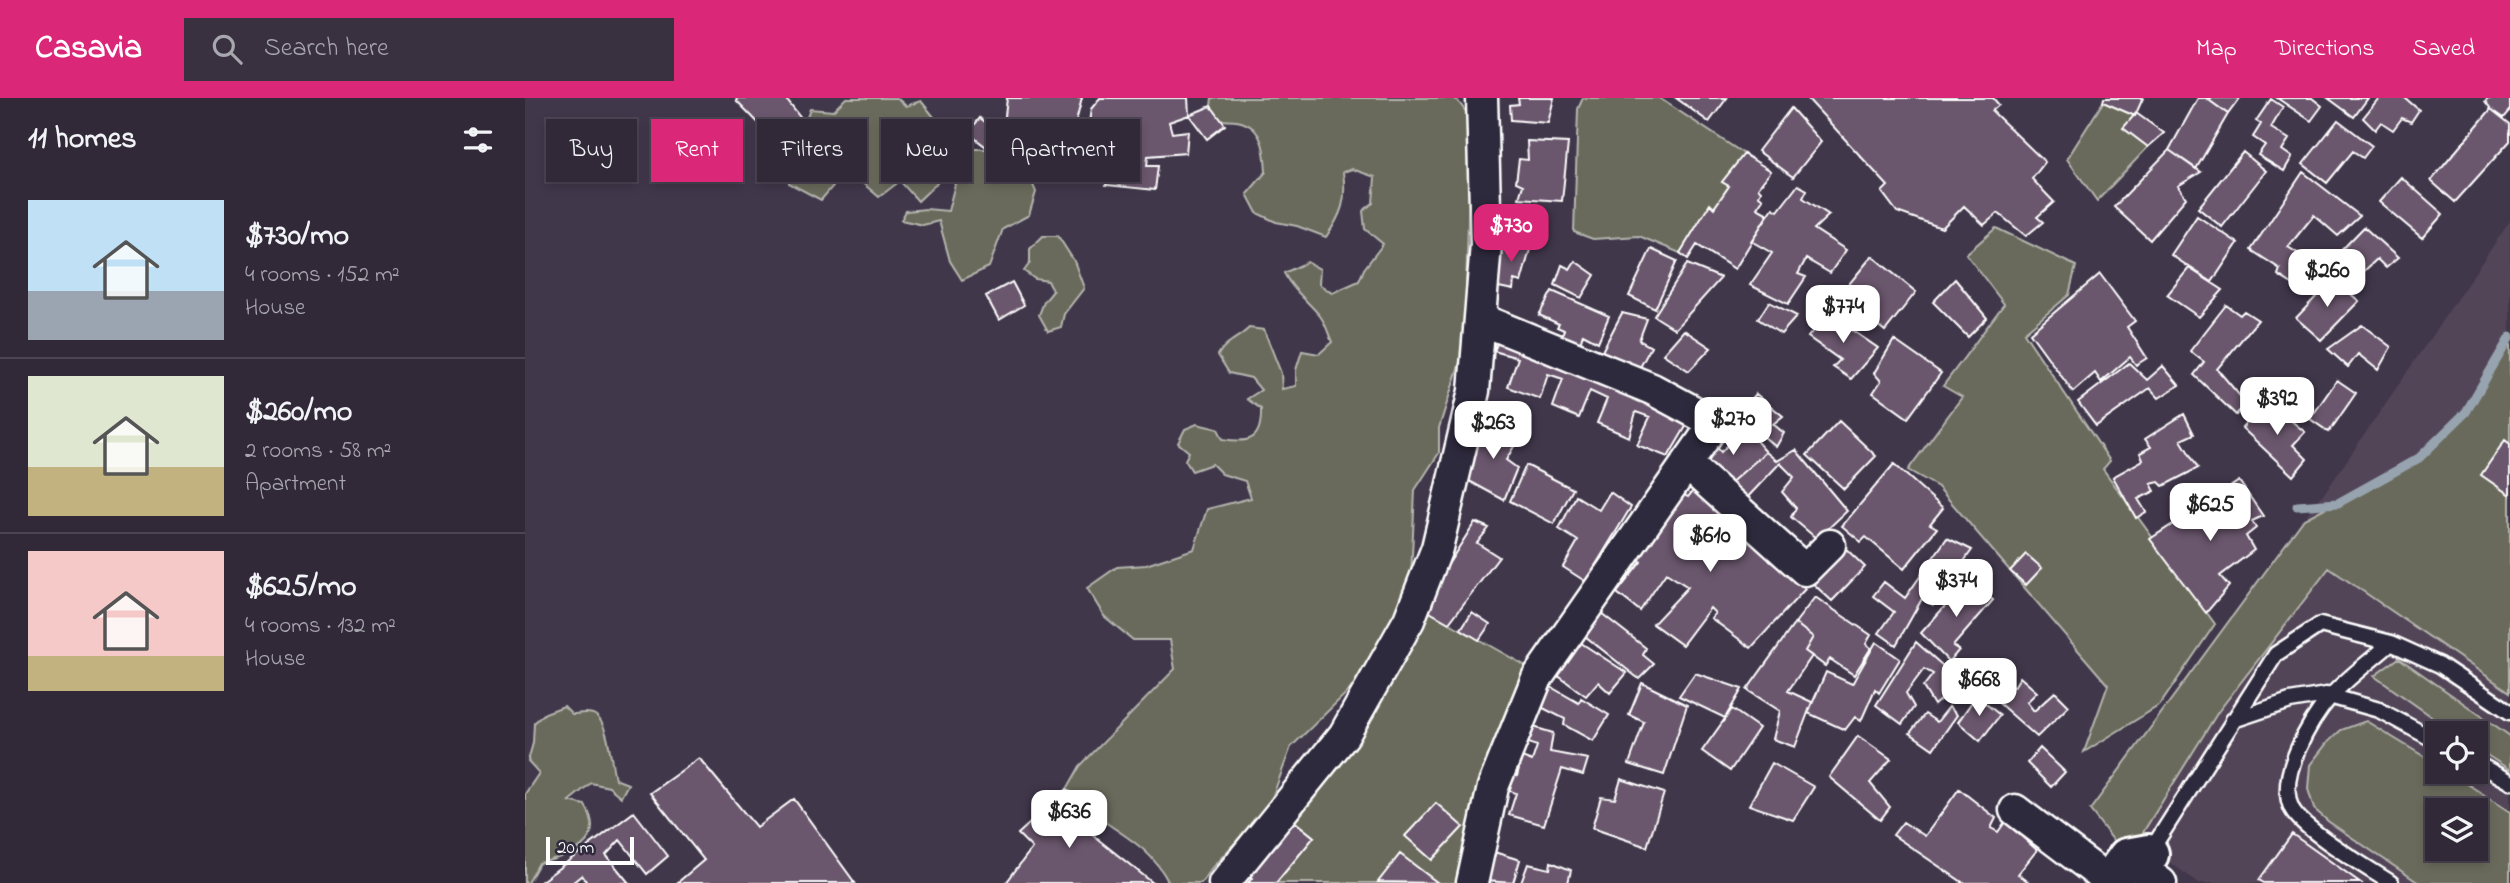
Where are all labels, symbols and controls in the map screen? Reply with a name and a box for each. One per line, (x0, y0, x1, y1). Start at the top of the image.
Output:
search box (184, 18, 674, 81)
text: Casavia (35, 25, 142, 73)
icon: search (208, 30, 246, 68)
text: Search here (264, 30, 389, 68)
text: Map (2196, 32, 2237, 67)
text: Directions (2275, 32, 2374, 67)
text: Saved (2412, 32, 2475, 67)
text: 11 homes (28, 118, 136, 162)
chip: Buy (546, 119, 637, 182)
chip: Rent (651, 119, 743, 182)
chip: Filters (757, 119, 867, 182)
chip: New (881, 119, 972, 182)
chip: Apartment (986, 119, 1140, 182)
icon: filters (459, 121, 497, 159)
pin: $730 (1470, 204, 1552, 264)
text: $730 (1490, 210, 1532, 243)
text: $730/mo (245, 215, 349, 259)
icon: home (84, 228, 168, 312)
pin: $260 (2286, 250, 2368, 309)
text: $260 (2304, 255, 2350, 288)
text: 4 rooms · 152 m² (245, 259, 400, 292)
pin: $774 (1802, 286, 1884, 345)
text: $774 (1822, 291, 1864, 324)
text: House (245, 292, 305, 325)
pin: $392 (2236, 378, 2318, 437)
text: $392 (2256, 383, 2298, 416)
text: $260/mo (245, 391, 352, 435)
pin: $270 (1692, 398, 1774, 457)
pin: $263 (1452, 402, 1534, 461)
text: $270 (1711, 403, 1755, 436)
icon: home (84, 404, 168, 488)
text: $263 (1471, 407, 1515, 440)
text: 2 rooms · 58 m² (245, 435, 391, 468)
text: Apartment (245, 468, 346, 501)
pin: $625 (2169, 484, 2251, 543)
text: $625 (2186, 489, 2234, 522)
pin: $610 (1669, 514, 1751, 574)
text: $610 (1689, 520, 1731, 553)
pin: $374 (1915, 560, 1997, 619)
text: $374 (1935, 565, 1977, 598)
text: $625/mo (245, 566, 357, 610)
icon: home (84, 579, 168, 663)
text: 4 rooms · 132 m² (245, 610, 396, 643)
text: House (245, 643, 305, 676)
pin: $668 (1938, 658, 2020, 718)
text: $668 (1958, 664, 2000, 697)
map controls (2425, 721, 2488, 861)
button: locate (2425, 721, 2488, 784)
pin: $636 (1028, 790, 1110, 850)
text: $636 (1047, 796, 1091, 829)
button: layers (2425, 798, 2488, 861)
scale bar (546, 834, 633, 866)
text: 20 m (557, 835, 594, 862)

